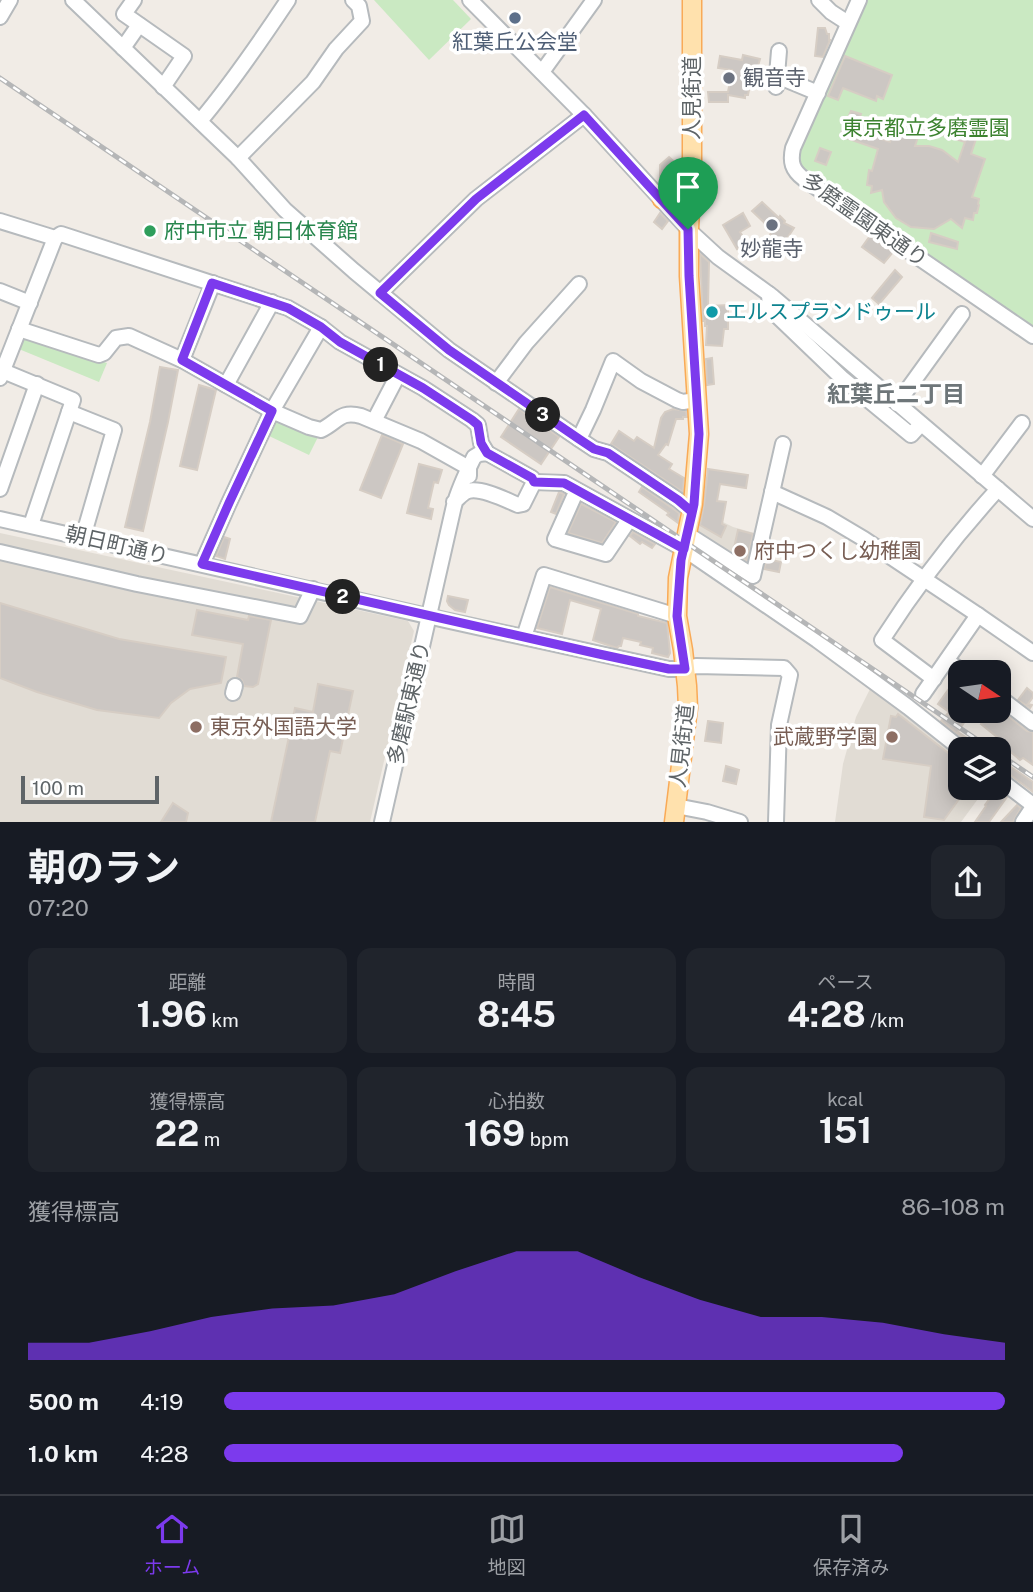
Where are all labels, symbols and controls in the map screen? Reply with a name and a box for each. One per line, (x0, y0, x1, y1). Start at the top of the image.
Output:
marker: 紅葉丘公会堂 (507, 10, 523, 26)
place label: 紅葉丘公会堂 (452, 29, 578, 54)
street label: 人見街道 (679, 56, 704, 140)
place label: 観音寺 (743, 65, 806, 90)
marker: 観音寺 (721, 70, 737, 86)
park label: 東京都立多磨霊園 (842, 115, 1010, 140)
pin (658, 157, 718, 229)
street label: 多磨霊園東通り (798, 167, 933, 272)
icon: arrive (669, 168, 707, 206)
marker: 妙龍寺 (764, 217, 780, 233)
place label: 府中市立 朝日体育館 (164, 218, 358, 243)
marker: 府中市立 朝日体育館 (142, 223, 158, 239)
place label: 妙龍寺 (741, 236, 804, 261)
place label: エルスプランドゥール (726, 299, 936, 324)
marker: エルスプランドゥール (704, 304, 720, 320)
pin: 1 (364, 348, 398, 382)
text: 1 (376, 353, 385, 375)
district label: 紅葉丘二丁目 (827, 380, 965, 407)
pin: 3 (526, 398, 560, 432)
text: 3 (536, 403, 549, 425)
street label: 朝日町通り (63, 521, 171, 569)
place label: 府中つくし幼稚園 (754, 538, 922, 563)
marker: 府中つくし幼稚園 (732, 543, 748, 559)
pin: 2 (326, 580, 360, 614)
text: 2 (336, 585, 349, 607)
street label: 多磨駅東通り (382, 639, 435, 767)
north arrow (948, 660, 1012, 723)
map controls (948, 660, 1011, 800)
street label: 人見街道 (665, 703, 698, 789)
place label: 東京外国語大学 (210, 714, 357, 739)
marker: 東京外国語大学 (188, 719, 204, 735)
place label: 武蔵野学園 (773, 724, 878, 749)
marker: 武蔵野学園 (884, 729, 900, 745)
button: layers (948, 737, 1011, 800)
scale bar (21, 773, 159, 805)
text: 100 m (32, 777, 84, 799)
text: 朝のラン (28, 845, 180, 890)
button: share (931, 845, 1005, 919)
text: 07:20 (28, 894, 89, 921)
text: 距離 (168, 971, 207, 993)
text: 時間 (497, 971, 536, 993)
text: ペース (817, 971, 874, 993)
text: 1.96 (136, 994, 207, 1035)
text: 8:45 (477, 994, 556, 1035)
text: 4:28 (787, 994, 866, 1035)
text: km (207, 1009, 239, 1031)
text: /km (866, 1009, 904, 1031)
text: kcal (827, 1088, 864, 1110)
text: 獲得標高 (149, 1090, 226, 1112)
text: 心拍数 (488, 1090, 545, 1112)
text: 151 (819, 1110, 872, 1151)
text: 22 (155, 1113, 199, 1154)
text: 169 (464, 1113, 525, 1154)
text: m (199, 1128, 220, 1150)
text: bpm (525, 1128, 569, 1150)
text: 86–108 m (901, 1193, 1005, 1220)
text: 獲得標高 (28, 1198, 120, 1225)
text: 500 m (28, 1388, 99, 1415)
text: 4:19 (140, 1388, 183, 1415)
text: 1.0 km (28, 1440, 98, 1467)
text: 4:28 (140, 1440, 189, 1467)
tab: ホーム (144, 1510, 200, 1579)
tab: 地図 (488, 1510, 526, 1579)
tab: 保存済み (813, 1510, 889, 1579)

